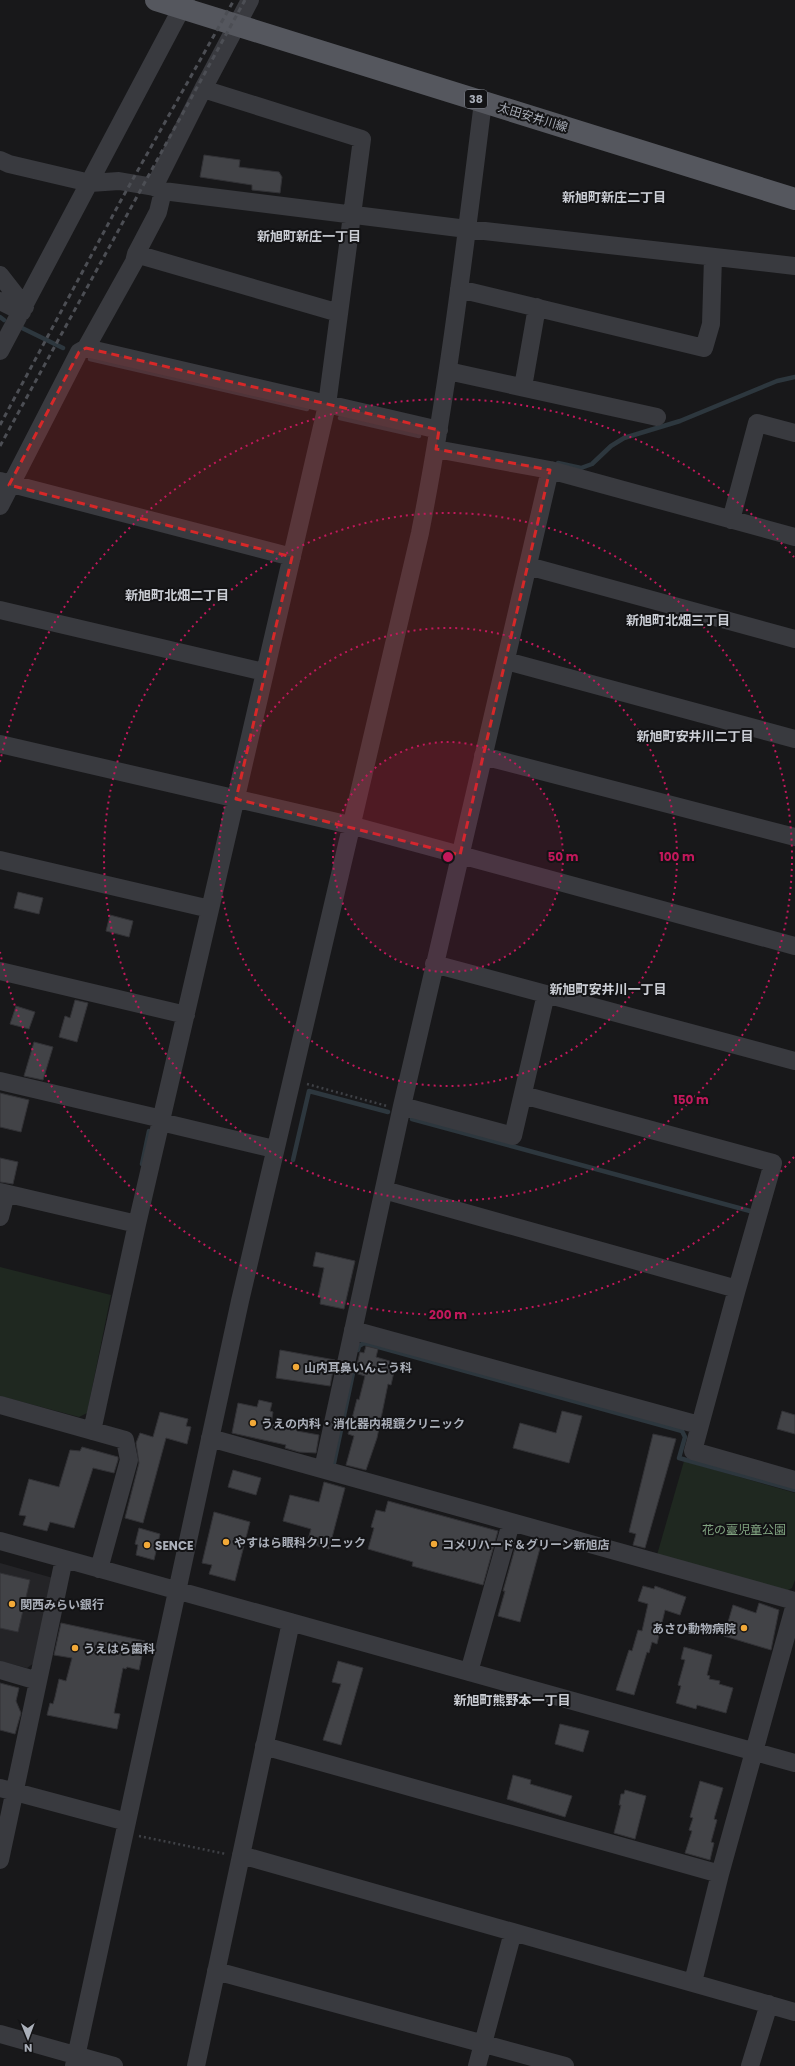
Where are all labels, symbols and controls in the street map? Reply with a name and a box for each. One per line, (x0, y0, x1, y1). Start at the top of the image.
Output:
road number: 38 (465, 90, 487, 108)
street label: 太田安井川線 (496, 98, 570, 136)
district label: 新旭町新庄二丁目 (562, 188, 666, 207)
district label: 新旭町新庄一丁目 (257, 227, 361, 246)
district label: 新旭町北畑二丁目 (125, 586, 229, 605)
district label: 新旭町北畑三丁目 (626, 611, 730, 630)
district label: 新旭町安井川二丁目 (636, 727, 754, 746)
text: 50 m (548, 848, 579, 865)
text: 100 m (659, 848, 695, 865)
centre of rings (441, 850, 455, 864)
district label: 新旭町安井川一丁目 (549, 980, 667, 999)
text: 150 m (673, 1091, 709, 1108)
text: 200 m (429, 1306, 467, 1323)
place label: 山内耳鼻いんこう科 (304, 1359, 412, 1376)
marker: 山内耳鼻いんこう科 (291, 1362, 301, 1372)
place label: うえの内科・消化器内視鏡クリニック (261, 1415, 465, 1432)
marker: うえの内科・消化器内視鏡クリニック (248, 1418, 258, 1428)
park label: 花の薹児童公園 (702, 1521, 786, 1538)
place label: やすはら眼科クリニック (234, 1534, 366, 1551)
place label: コメリハード＆グリーン新旭店 (442, 1536, 609, 1553)
place label: SENCE (155, 1537, 194, 1554)
marker: やすはら眼科クリニック (221, 1537, 231, 1547)
marker: コメリハード＆グリーン新旭店 (429, 1539, 439, 1549)
marker: SENCE (142, 1540, 152, 1550)
place label: 関西みらい銀行 (20, 1596, 104, 1613)
marker: 関西みらい銀行 (7, 1599, 17, 1609)
place label: あさひ動物病院 (652, 1620, 736, 1637)
marker: あさひ動物病院 (739, 1623, 749, 1633)
place label: うえはら歯科 (83, 1640, 155, 1657)
marker: うえはら歯科 (70, 1643, 80, 1653)
district label: 新旭町熊野本一丁目 (453, 1691, 571, 1710)
north arrow (8, 2018, 48, 2058)
text: N (24, 2040, 32, 2056)

